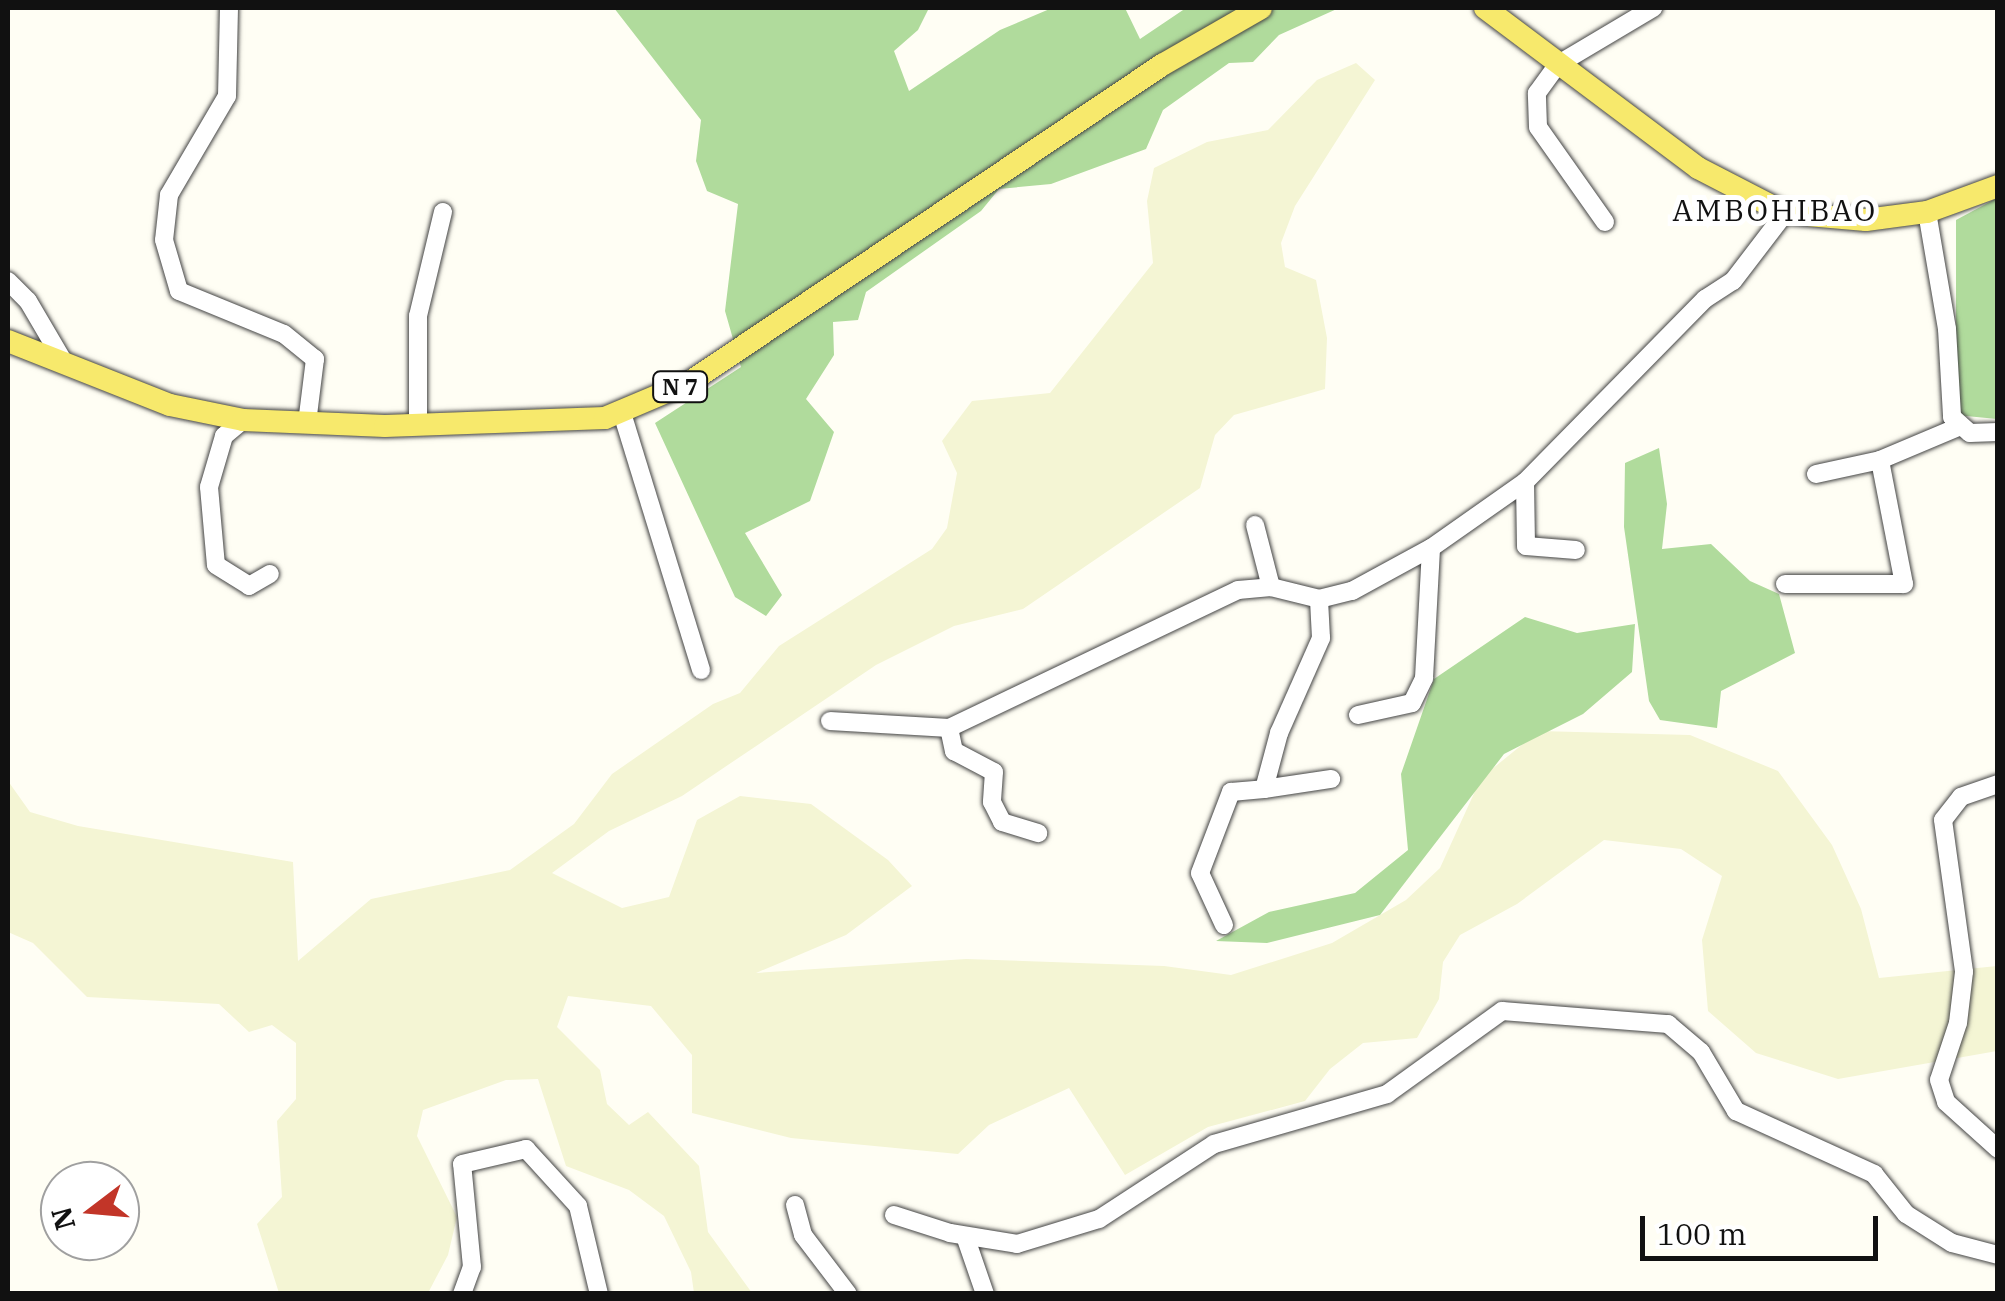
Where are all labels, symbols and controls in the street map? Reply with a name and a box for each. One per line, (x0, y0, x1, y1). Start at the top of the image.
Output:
district label: AMBOHIBAO (1672, 192, 1878, 228)
road number: N 7 (650, 370, 710, 404)
north arrow (40, 1161, 140, 1261)
scale bar (1645, 1196, 1882, 1258)
text: N (42, 1203, 83, 1235)
text: 100 m (1657, 1214, 1747, 1253)

